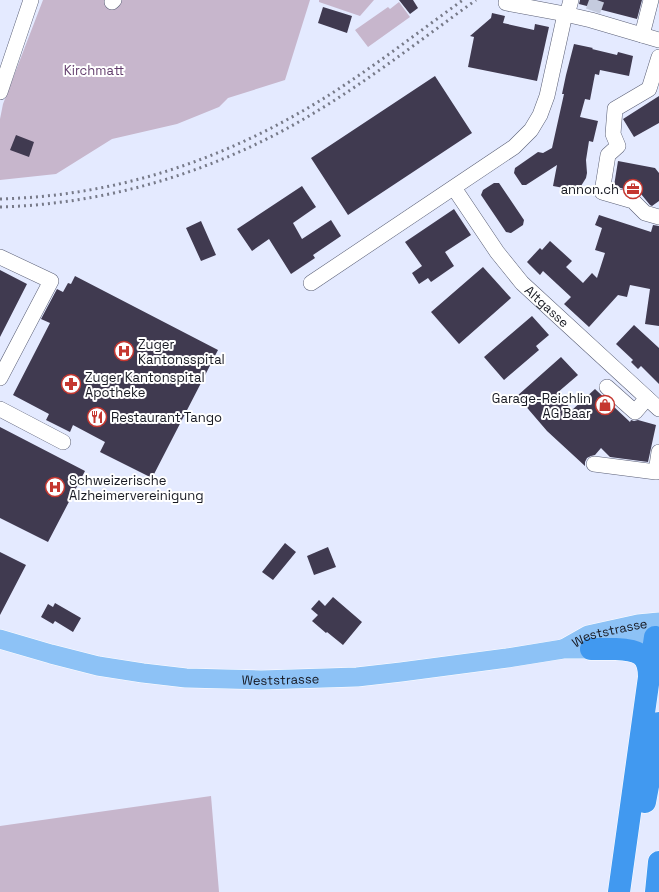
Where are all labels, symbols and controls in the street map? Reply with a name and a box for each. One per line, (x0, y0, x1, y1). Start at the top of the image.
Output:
park label: Kirchmatt (64, 62, 124, 79)
office icon: annon.ch (622, 178, 644, 200)
place label: annon.ch (561, 181, 619, 198)
street label: Altgasse (521, 282, 572, 331)
place label: Zuger Kantonsspital (138, 336, 225, 368)
hospital icon: Zuger Kantonsspital (113, 340, 135, 362)
place label: Zuger Kantonspital Apotheke (85, 369, 205, 401)
pharmacy icon: Zuger Kantonspital Apotheke (60, 373, 82, 395)
place label: Garage-Reichlin AG Baar (492, 390, 591, 422)
shop icon: Garage-Reichlin AG Baar (594, 394, 616, 416)
restaurant icon: Restaurant Tango (86, 406, 108, 428)
place label: Restaurant Tango (111, 409, 222, 426)
place label: Schweizerische Alzheimervereinigung (69, 472, 204, 504)
hospital icon: Schweizerische Alzheimervereinigung (44, 476, 66, 498)
street label: Weststrasse (569, 615, 648, 651)
street label: Weststrasse (241, 670, 320, 689)

